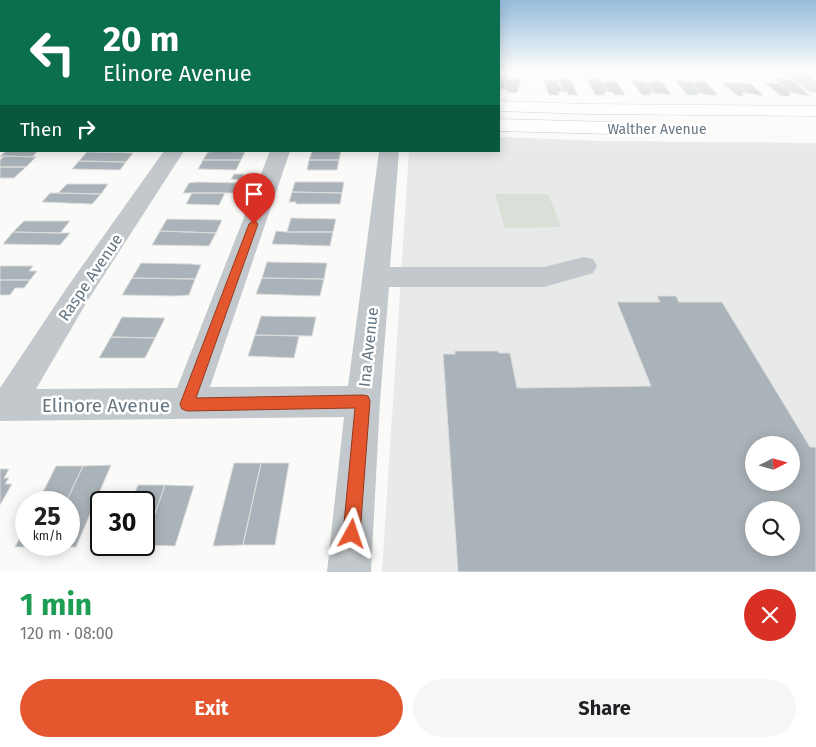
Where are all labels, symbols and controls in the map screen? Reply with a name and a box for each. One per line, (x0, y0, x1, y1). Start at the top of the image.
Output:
text: 20 m (103, 18, 179, 60)
icon: left (20, 20, 85, 85)
text: Elinore Avenue (103, 60, 252, 87)
icon: right (72, 115, 100, 143)
text: Then (20, 118, 62, 141)
street label: Walther Avenue (607, 121, 707, 138)
pin (233, 173, 275, 224)
icon: arrive (240, 180, 268, 208)
street label: Raspe Avenue (54, 230, 127, 325)
street label: Ina Avenue (355, 306, 382, 388)
street label: Elinore Avenue (42, 394, 170, 417)
north arrow (745, 436, 800, 491)
map controls (745, 436, 800, 556)
speed limit sign: 30 (90, 491, 155, 556)
button: search (745, 501, 800, 556)
text: 25 (34, 502, 61, 532)
position arrow (325, 507, 377, 559)
text: km/h (33, 529, 62, 543)
text: 1 min (20, 587, 92, 623)
button: close (744, 589, 796, 641)
text: 120 m · 08:00 (20, 624, 114, 643)
button: Exit (20, 679, 403, 737)
button: Share (413, 679, 796, 737)

